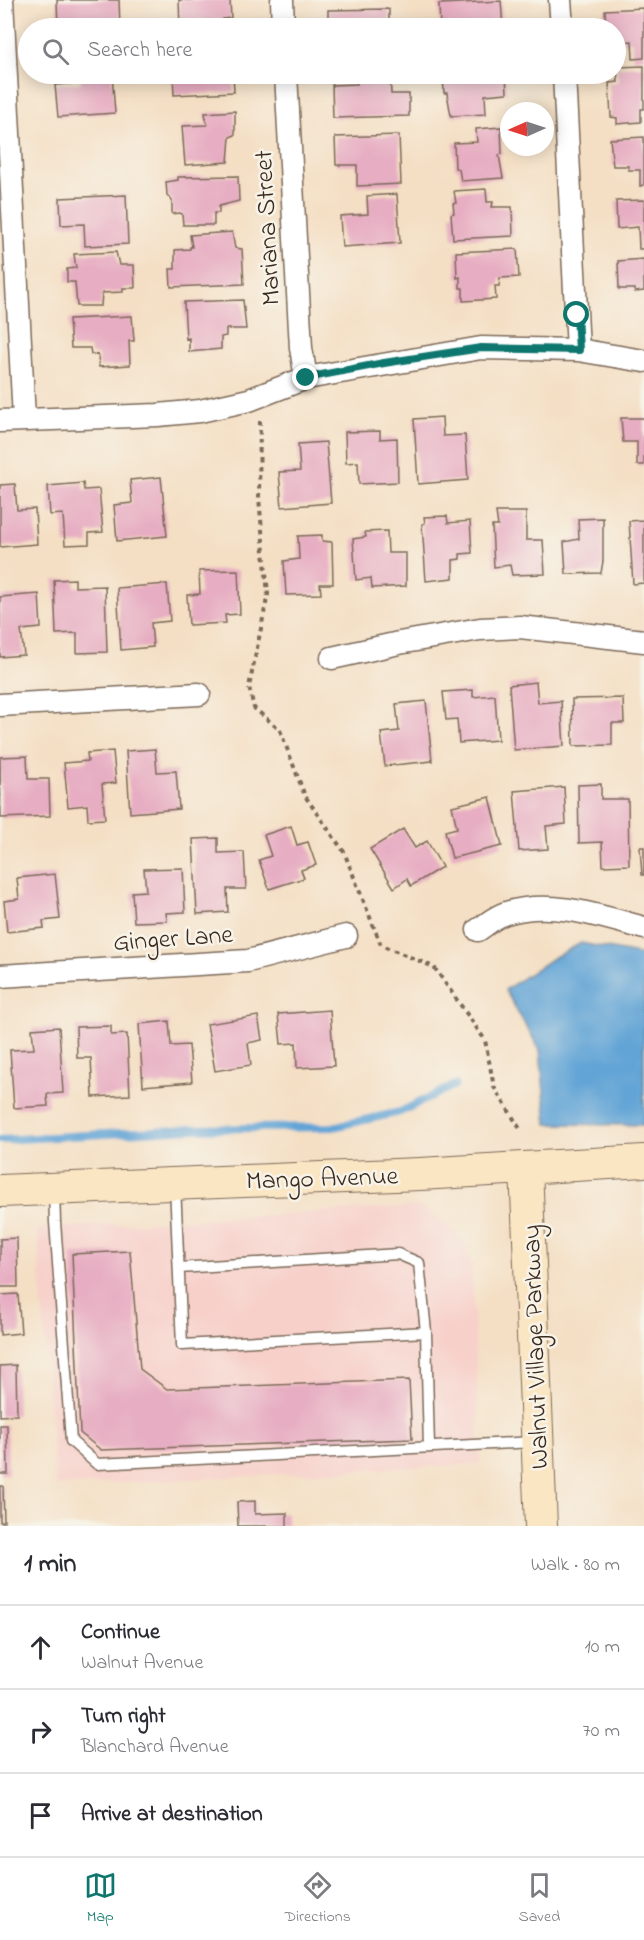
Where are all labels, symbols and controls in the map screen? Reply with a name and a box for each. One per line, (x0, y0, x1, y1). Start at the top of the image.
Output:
search box (18, 18, 626, 84)
icon: search (39, 35, 72, 68)
text: Search here (87, 35, 192, 67)
north arrow (500, 102, 554, 156)
street label: Mariana Street (246, 149, 292, 306)
route start (563, 301, 589, 327)
route end (292, 364, 318, 390)
street label: Ginger Lane (112, 917, 235, 963)
street label: Mango Avenue (245, 1158, 399, 1202)
street label: Walnut Village Parkway (514, 1224, 560, 1470)
text: 1 min (24, 1546, 76, 1584)
text: Walk · 80 m (531, 1551, 620, 1580)
text: Continue (81, 1617, 160, 1649)
icon: ahead (24, 1631, 57, 1664)
text: 10 m (584, 1633, 620, 1662)
text: Walnut Avenue (81, 1649, 203, 1678)
text: Turn right (81, 1701, 166, 1733)
icon: right (24, 1715, 57, 1748)
text: 70 m (583, 1717, 620, 1746)
text: Blanchard Avenue (81, 1733, 229, 1762)
icon: arrive (24, 1799, 57, 1832)
text: Arrive at destination (81, 1799, 263, 1831)
tab: Map (84, 1869, 117, 1929)
tab: Directions (284, 1869, 351, 1929)
tab: Saved (518, 1869, 560, 1929)

